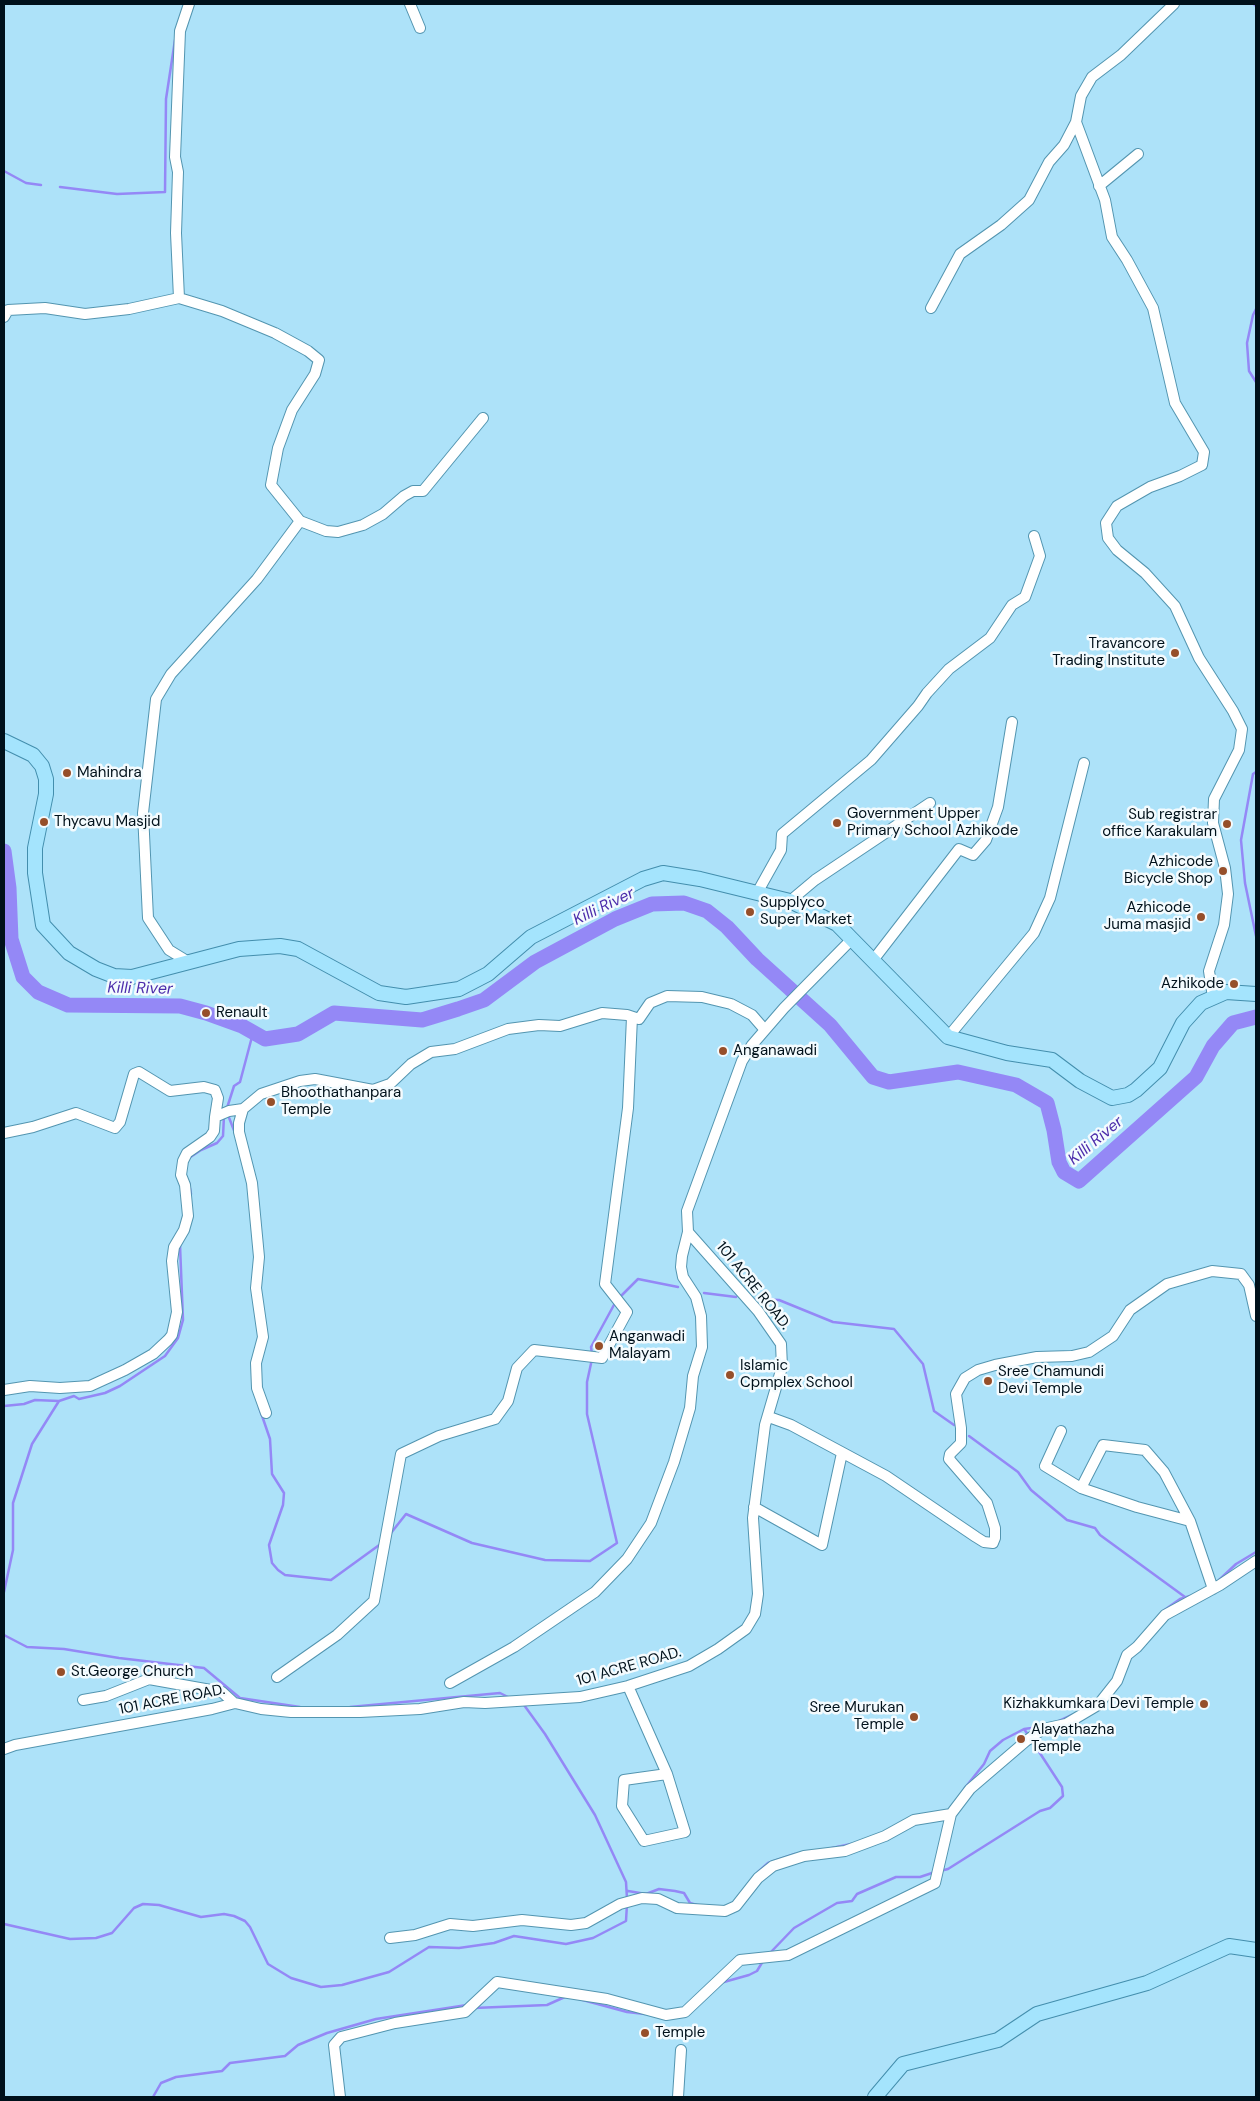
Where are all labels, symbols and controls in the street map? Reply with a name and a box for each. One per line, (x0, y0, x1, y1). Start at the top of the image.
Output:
place label: Travancore Trading Institute (1052, 635, 1165, 670)
marker: Travancore Trading Institute (1169, 647, 1181, 659)
place label: Mahindra (77, 764, 142, 782)
marker: Mahindra (61, 767, 73, 779)
place label: Government Upper Primary School Azhikode (847, 805, 1018, 840)
place label: Sub registrar office Karakulam (1102, 806, 1217, 841)
place label: Thycavu Masjid (54, 813, 160, 831)
marker: Thycavu Masjid (38, 816, 50, 828)
marker: Government Upper Primary School Azhikode (831, 817, 843, 829)
marker: Sub registrar office Karakulam (1221, 818, 1233, 830)
place label: Azhicode Bicycle Shop (1124, 853, 1213, 888)
marker: Azhicode Bicycle Shop (1217, 865, 1229, 877)
water label: Killi River (570, 884, 638, 930)
place label: Supplyco Super Market (760, 894, 852, 929)
place label: Azhicode Juma masjid (1104, 899, 1191, 934)
marker: Supplyco Super Market (744, 906, 756, 918)
marker: Azhicode Juma masjid (1195, 911, 1207, 923)
place label: Azhikode (1161, 975, 1224, 993)
marker: Azhikode (1228, 978, 1240, 990)
water label: Killi River (107, 979, 173, 999)
place label: Renault (216, 1004, 268, 1022)
marker: Renault (200, 1007, 212, 1019)
place label: Anganawadi (733, 1042, 817, 1060)
marker: Anganawadi (717, 1045, 729, 1057)
place label: Bhoothathanpara Temple (281, 1084, 401, 1119)
marker: Bhoothathanpara Temple (265, 1096, 277, 1108)
water label: Killi River (1065, 1113, 1127, 1169)
street label: 101 ACRE ROAD. (712, 1238, 794, 1334)
place label: Anganwadi Malayam (609, 1328, 685, 1363)
marker: Anganwadi Malayam (593, 1340, 605, 1352)
place label: Islamic Cpmplex School (740, 1357, 853, 1392)
place label: Sree Chamundi Devi Temple (998, 1363, 1104, 1398)
marker: Islamic Cpmplex School (724, 1369, 736, 1381)
marker: Sree Chamundi Devi Temple (982, 1375, 994, 1387)
street label: 101 ACRE ROAD. (575, 1644, 683, 1690)
place label: St.George Church (71, 1663, 193, 1681)
marker: St.George Church (55, 1666, 67, 1678)
street label: 101 ACRE ROAD. (117, 1681, 227, 1719)
place label: Kizhakkumkara Devi Temple (1003, 1695, 1194, 1713)
marker: Kizhakkumkara Devi Temple (1198, 1698, 1210, 1710)
place label: Sree Murukan Temple (809, 1699, 904, 1734)
marker: Sree Murukan Temple (908, 1711, 920, 1723)
place label: Alayathazha Temple (1031, 1721, 1114, 1756)
marker: Alayathazha Temple (1015, 1733, 1027, 1745)
place label: Temple (655, 2024, 705, 2042)
marker: Temple (639, 2027, 651, 2039)

